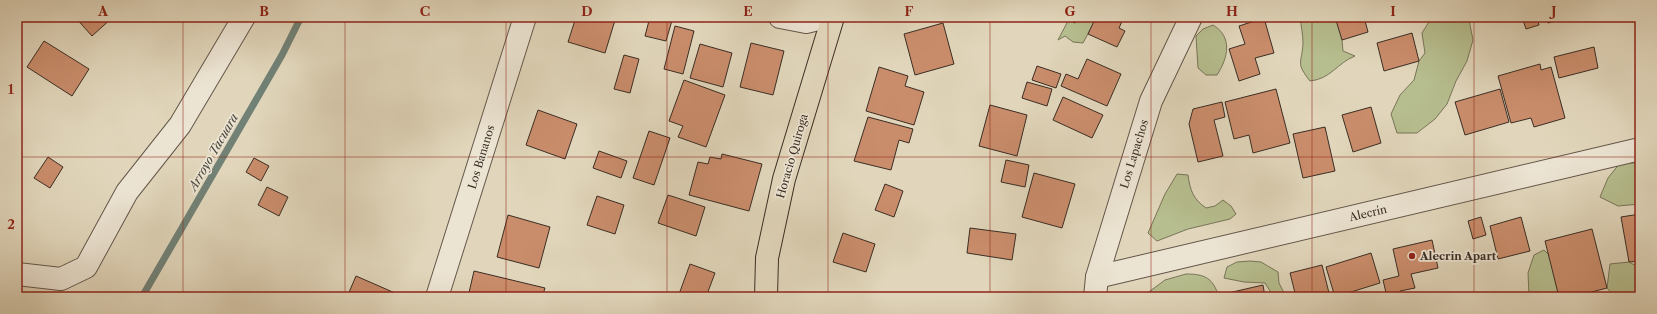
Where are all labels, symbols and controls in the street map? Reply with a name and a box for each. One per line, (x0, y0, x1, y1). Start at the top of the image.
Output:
text: A (97, 3, 109, 19)
text: B (259, 3, 269, 19)
text: C (420, 3, 430, 19)
text: D (581, 3, 593, 19)
text: E (743, 3, 753, 19)
text: F (905, 3, 914, 19)
text: G (1064, 3, 1076, 19)
text: H (1226, 3, 1238, 19)
text: I (1390, 3, 1396, 19)
text: J (1549, 3, 1557, 19)
text: 1 (8, 81, 14, 97)
water label: Arroyo Tacuara (184, 111, 241, 195)
street label: Horacio Quiroga (773, 112, 811, 200)
street label: Los Lapachos (1117, 118, 1151, 190)
street label: Los Bananos (465, 123, 497, 191)
street label: Alecrín (1347, 202, 1388, 224)
text: 2 (7, 216, 15, 232)
place label: Alecrin Apart (1419, 249, 1497, 263)
marker: Alecrin Apart (1407, 251, 1417, 261)

